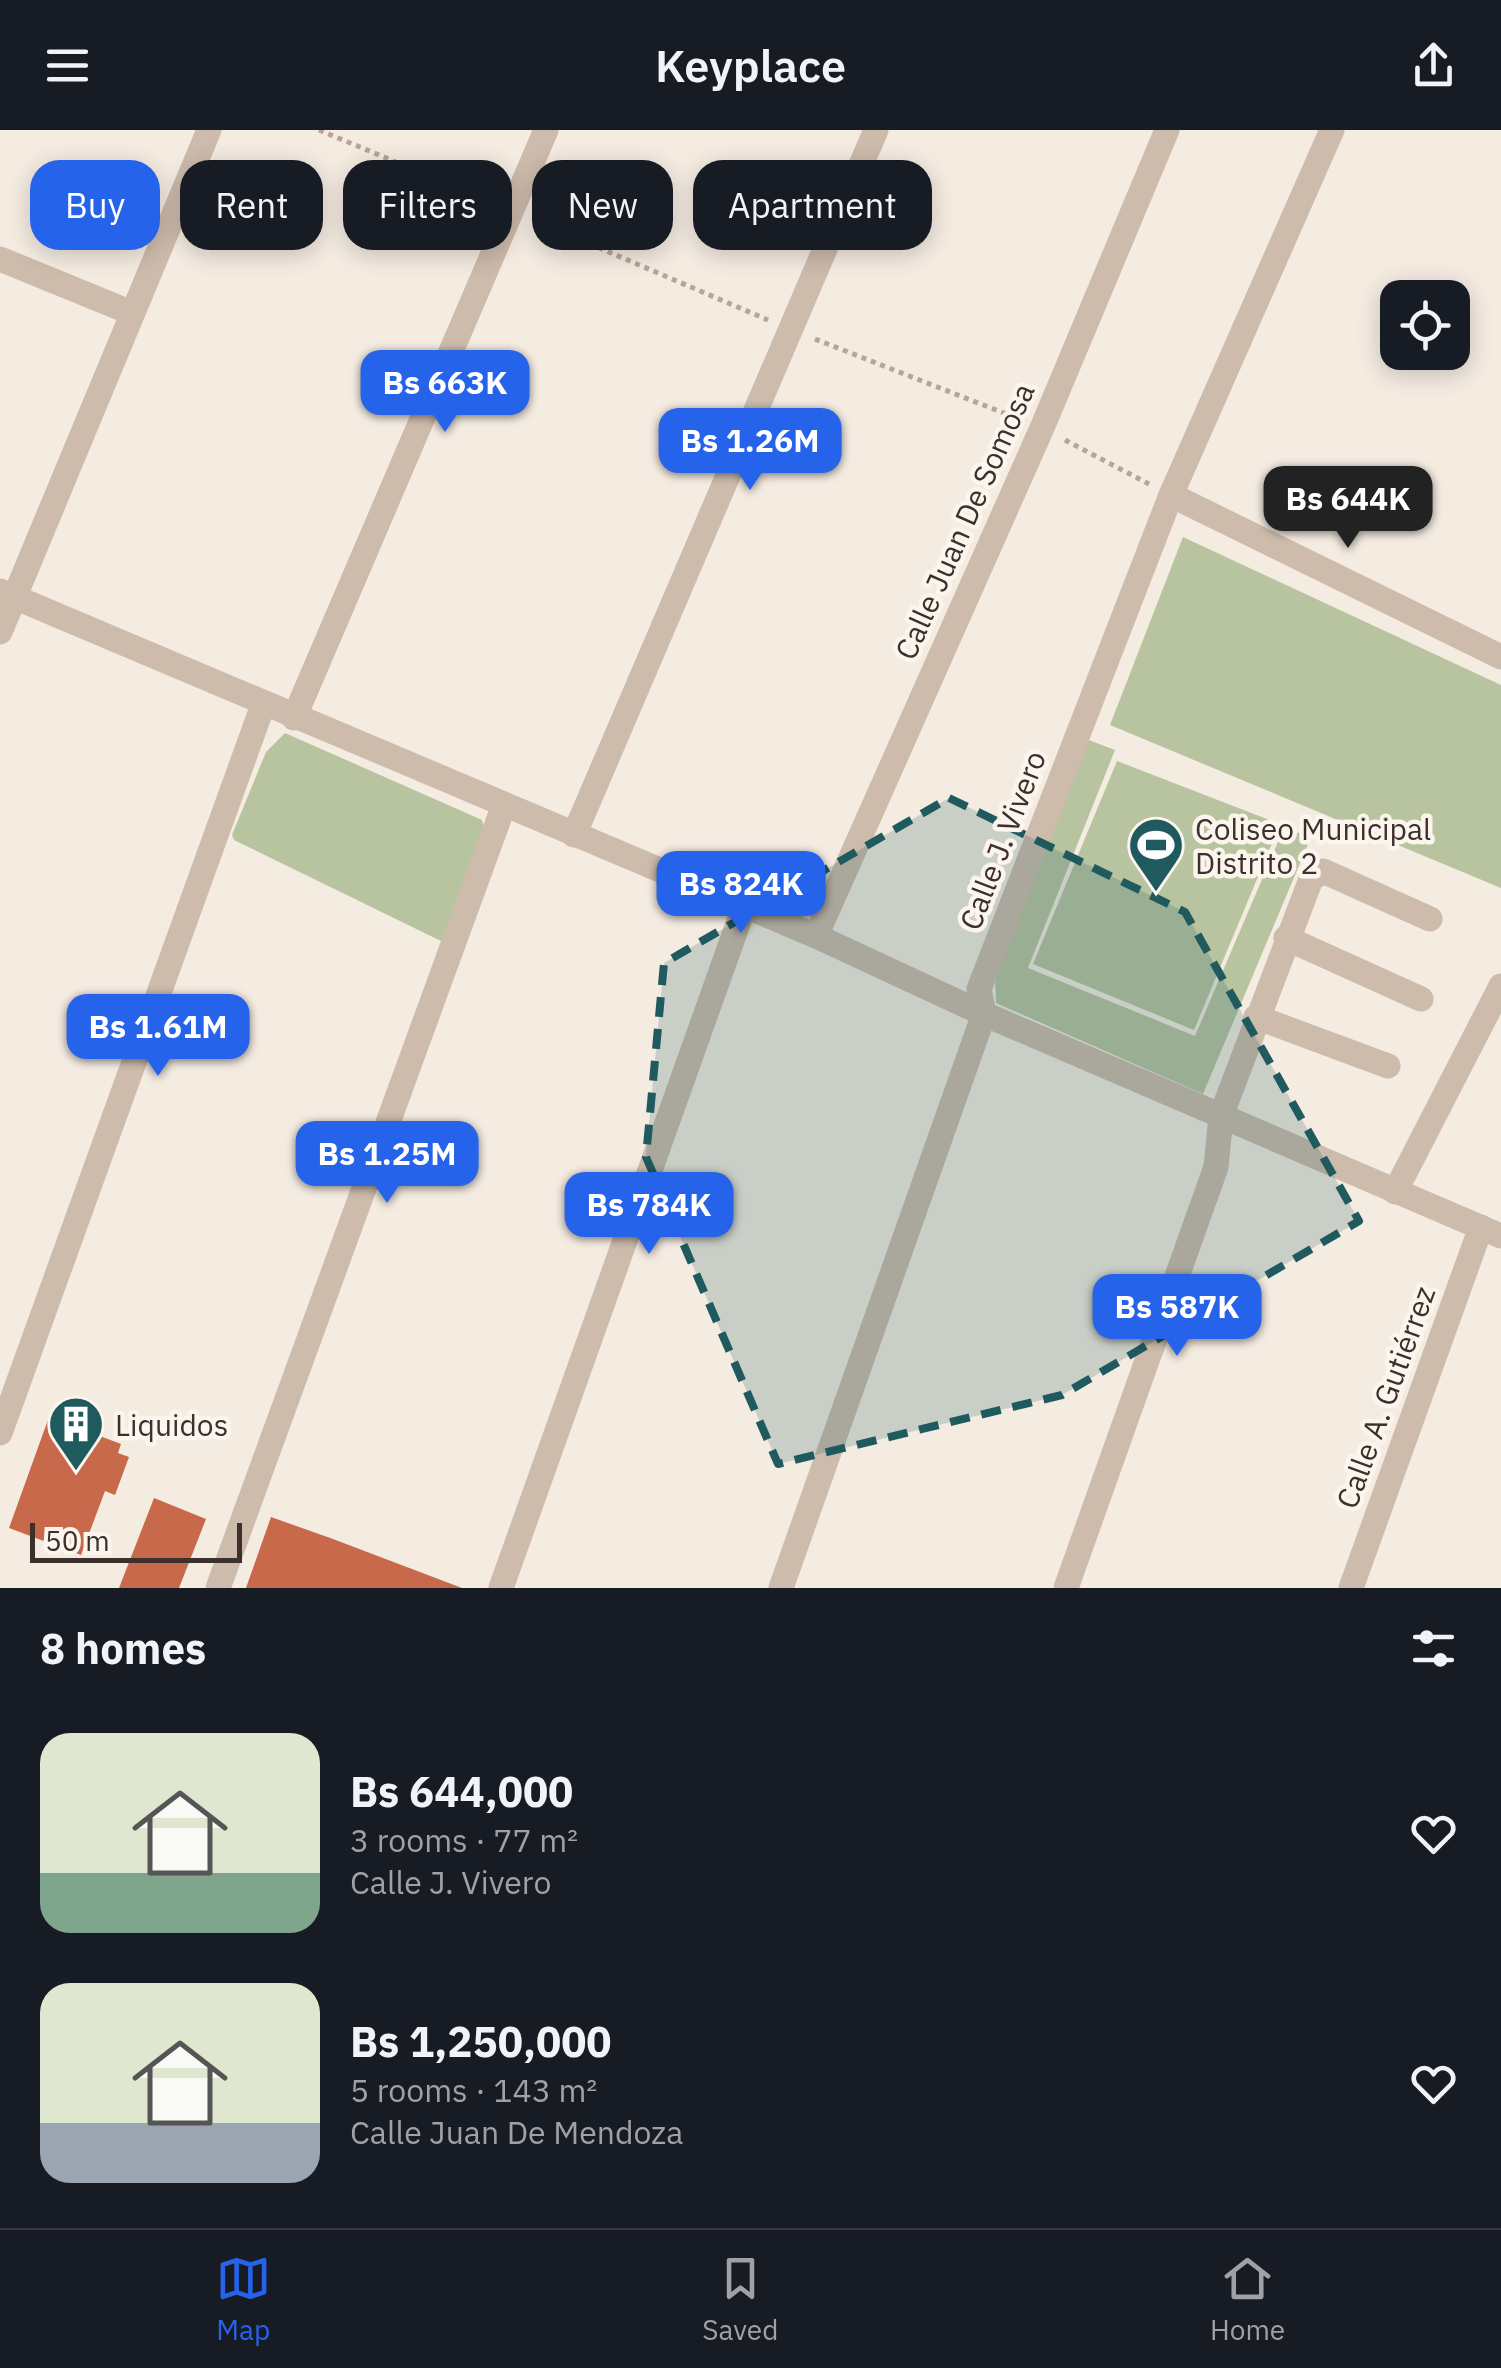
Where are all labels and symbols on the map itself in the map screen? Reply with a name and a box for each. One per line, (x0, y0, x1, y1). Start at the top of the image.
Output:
pin: Bs 663K (353, 350, 537, 435)
street label: Calle Juan De Somosa (886, 377, 1042, 665)
pin: Bs 1.26M (647, 408, 853, 493)
pin: Bs 644K (1256, 466, 1440, 551)
street label: Calle J. Vivero (950, 745, 1054, 935)
place label: Coliseo Municipal Distrito 2 (1195, 809, 1431, 882)
sports icon: Coliseo Municipal Distrito 2 (1126, 815, 1186, 894)
pin: Bs 824K (649, 851, 833, 936)
pin: Bs 1.61M (55, 994, 261, 1079)
pin: Bs 1.25M (284, 1121, 490, 1206)
pin: Bs 784K (557, 1172, 741, 1257)
pin: Bs 587K (1085, 1274, 1269, 1359)
street label: Calle A. Gutiérrez (1327, 1280, 1443, 1514)
building icon: Liquidos (46, 1394, 106, 1473)
place label: Liquidos (115, 1405, 228, 1444)
scale bar (30, 1518, 242, 1562)

